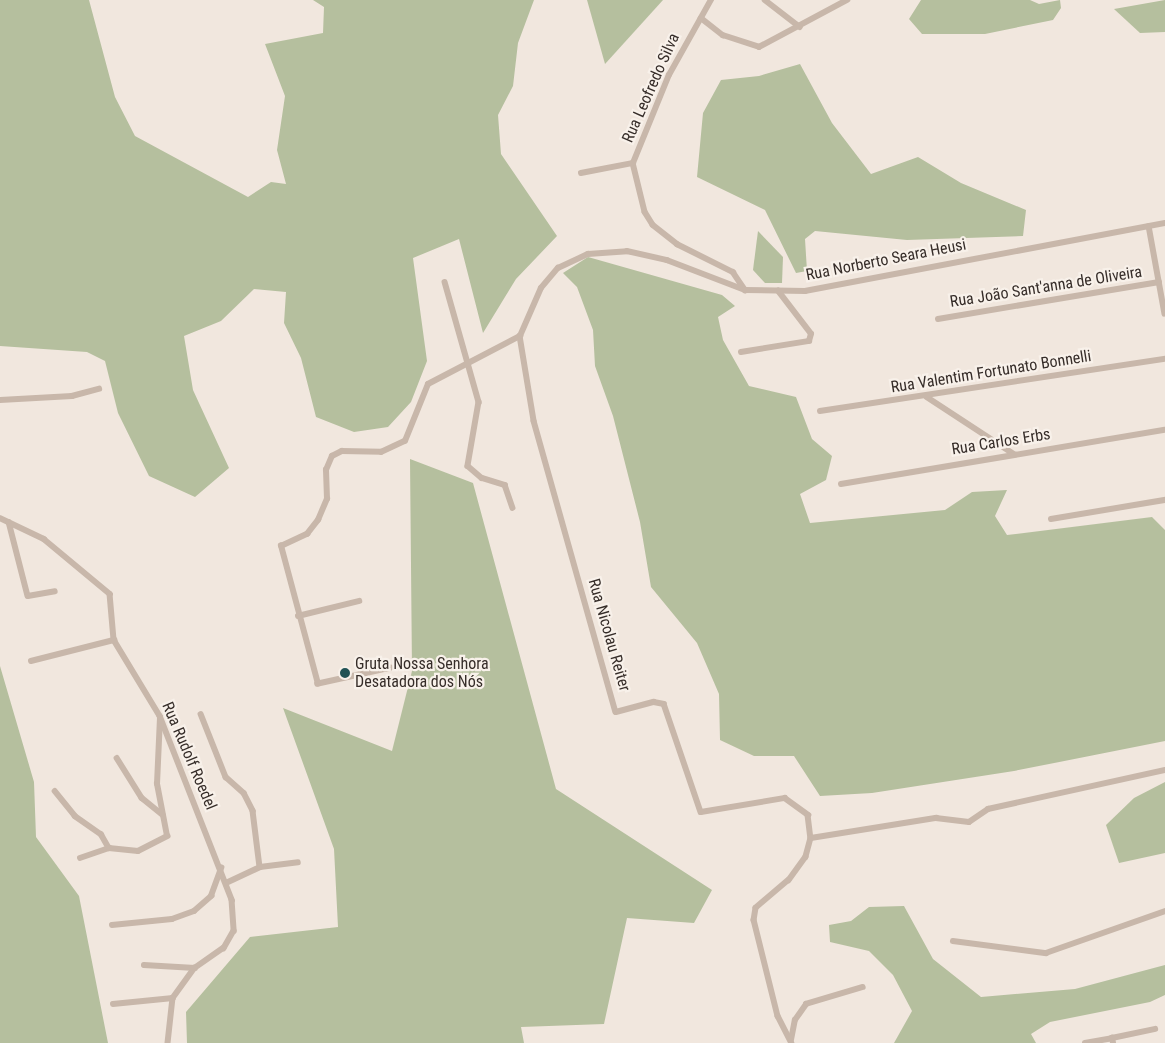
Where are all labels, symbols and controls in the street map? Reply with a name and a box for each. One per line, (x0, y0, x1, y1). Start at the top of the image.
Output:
street label: Rua Leofredo Silva (618, 30, 684, 146)
street label: Rua Norberto Seara Heusi (804, 235, 968, 285)
street label: Rua João Sant'anna de Oliveira (949, 262, 1143, 312)
street label: Rua Valentim Fortunato Bonnelli (889, 347, 1093, 397)
street label: Rua Carlos Erbs (950, 425, 1052, 459)
street label: Rua Nicolau Reiter (584, 577, 634, 693)
place label: Gruta Nossa Senhora Desatadora dos Nós (355, 654, 489, 692)
marker: Gruta Nossa Senhora Desatadora dos Nós (339, 667, 351, 679)
street label: Rua Rudolf Roedel (158, 699, 220, 813)

